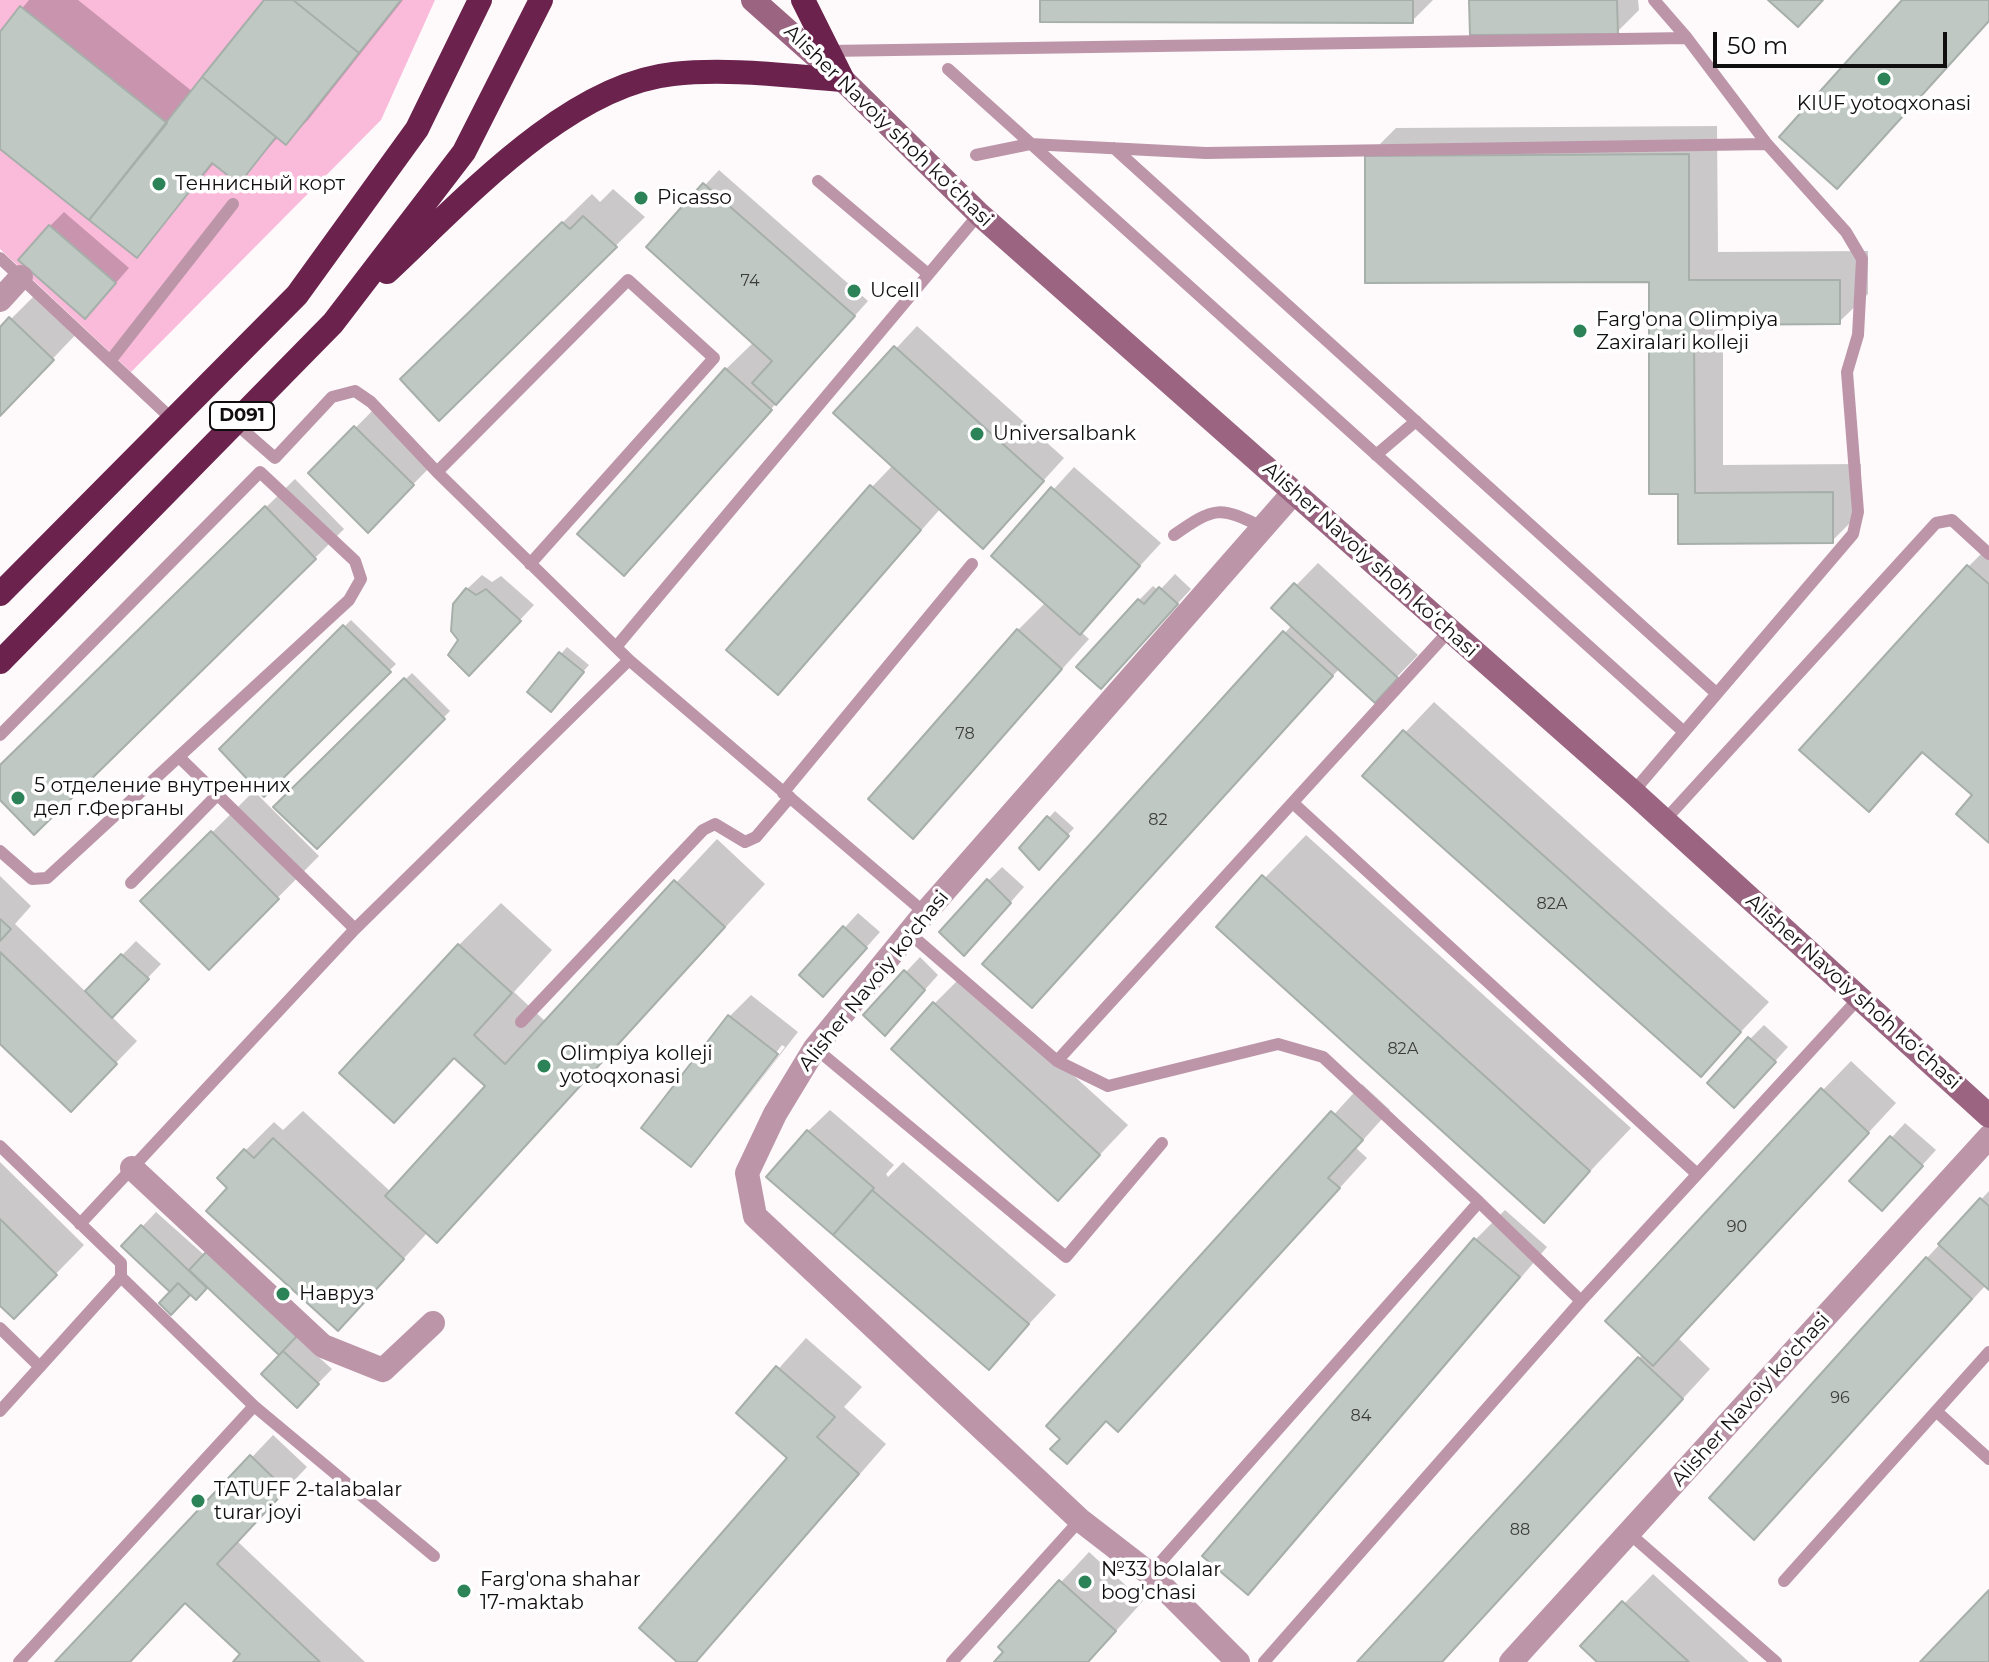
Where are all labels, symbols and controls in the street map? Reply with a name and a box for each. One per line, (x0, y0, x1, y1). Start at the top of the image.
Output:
scale bar (1717, 16, 1951, 66)
street label: Alisher Navoiy shoh koʻchasi (779, 20, 997, 232)
text: 50 m (1727, 31, 1788, 60)
marker: KIUF yotoqxonasi (1875, 70, 1893, 88)
place label: KIUF yotoqxonasi (1797, 92, 1971, 116)
place label: Теннисный корт (175, 172, 345, 196)
marker: Теннисный корт (150, 175, 168, 193)
place label: Picasso (657, 186, 732, 210)
marker: Picasso (632, 189, 650, 207)
house number: 74 (741, 271, 759, 291)
place label: Ucell (870, 279, 920, 303)
marker: Ucell (845, 282, 863, 300)
place label: Farg'ona Olimpiya Zaxiralari kolleji (1596, 308, 1778, 355)
marker: Farg'ona Olimpiya Zaxiralari kolleji (1571, 322, 1589, 340)
road number: D091 (210, 402, 274, 430)
place label: Universalbank (993, 422, 1136, 446)
marker: Universalbank (968, 425, 986, 443)
street label: Alisher Navoiy shoh koʻchasi (1258, 457, 1482, 663)
house number: 78 (955, 724, 975, 744)
place label: 5 отделение внутренних дел г.Ферганы (34, 774, 290, 821)
marker: 5 отделение внутренних дел г.Ферганы (9, 789, 27, 807)
house number: 82 (1148, 810, 1168, 830)
street label: Alisher Navoiy ko'chasi (794, 886, 954, 1076)
street label: Alisher Navoiy shoh koʻchasi (1741, 889, 1965, 1095)
house number: 82A (1537, 894, 1567, 914)
house number: 82А (1387, 1039, 1419, 1059)
place label: Olimpiya kolleji yotoqxonasi (560, 1042, 713, 1089)
marker: Olimpiya kolleji yotoqxonasi (535, 1057, 553, 1075)
house number: 90 (1727, 1217, 1747, 1237)
place label: Навруз (299, 1282, 374, 1306)
marker: Навруз (274, 1285, 292, 1303)
street label: Alisher Navoiy ko'chasi (1667, 1308, 1835, 1492)
house number: 96 (1830, 1388, 1850, 1408)
house number: 84 (1351, 1406, 1371, 1426)
place label: TATUFF 2-talabalar turar joyi (214, 1478, 402, 1525)
marker: TATUFF 2-talabalar turar joyi (189, 1492, 207, 1510)
house number: 88 (1510, 1520, 1530, 1540)
place label: №33 bolalar bog'chasi (1101, 1558, 1221, 1605)
place label: Farg'ona shahar 17-maktab (480, 1568, 641, 1615)
marker: №33 bolalar bog'chasi (1076, 1573, 1094, 1591)
marker: Farg'ona shahar 17-maktab (455, 1582, 473, 1600)

